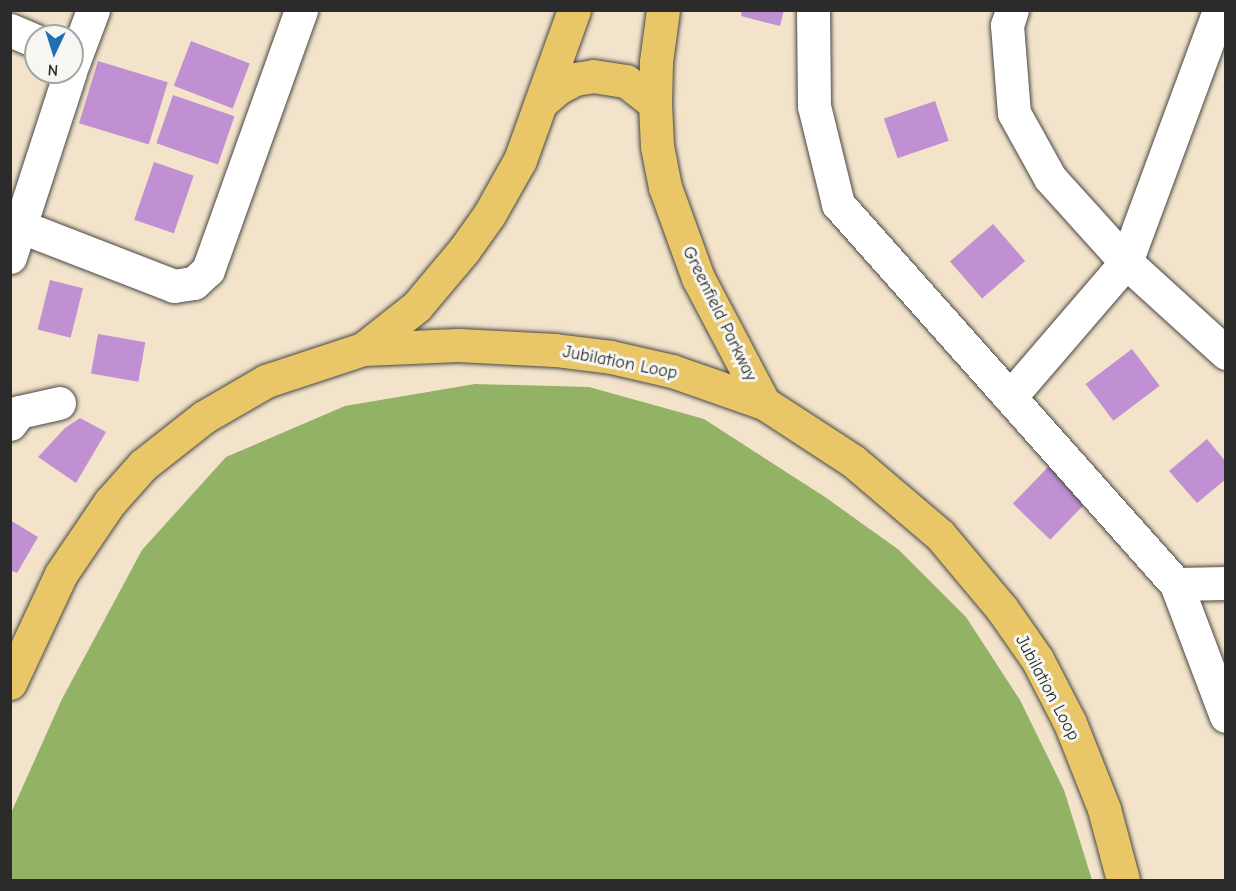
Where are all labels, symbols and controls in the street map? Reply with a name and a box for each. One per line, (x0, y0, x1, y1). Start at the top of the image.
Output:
north arrow (24, 24, 84, 84)
text: N (47, 61, 59, 79)
street label: Greenfield Parkway (677, 243, 761, 385)
street label: Jubilation Loop (561, 341, 679, 385)
street label: Jubilation Loop (1010, 632, 1084, 744)

